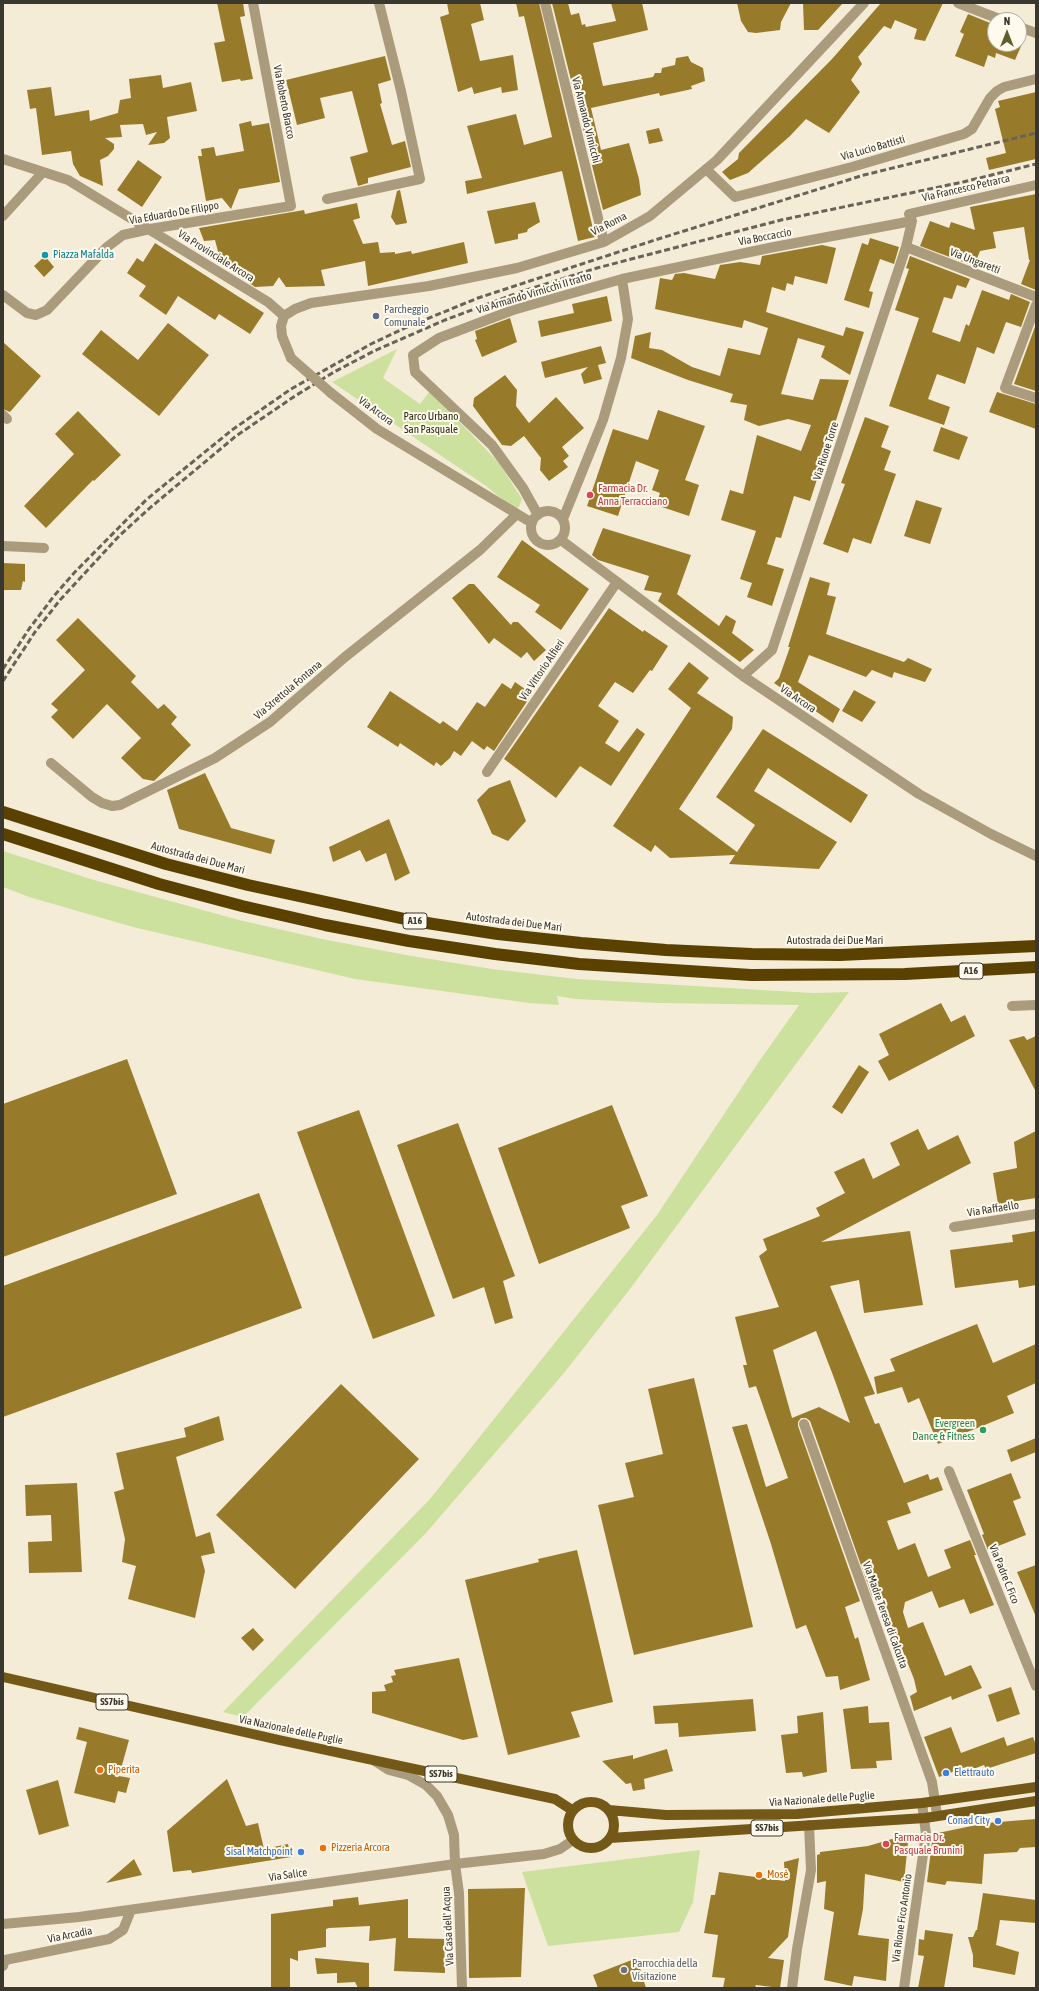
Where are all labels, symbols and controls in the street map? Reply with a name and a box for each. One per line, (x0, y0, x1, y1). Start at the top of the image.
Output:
north arrow (987, 12, 1027, 52)
text: N (1004, 15, 1010, 27)
street label: Via Roberto Bracco (270, 64, 298, 140)
street label: Via Armando Virnicchi (569, 75, 603, 165)
street label: Via Lucio Battisti (839, 133, 907, 163)
street label: Via Francesco Petrarca (921, 171, 1011, 205)
street label: Via Eduardo De Filippo (128, 199, 220, 227)
street label: Via Roma (589, 209, 629, 239)
street label: Via Boccaccio (737, 225, 793, 249)
street label: Via Provinciale Arcora (175, 227, 257, 285)
street label: Via Ungaretti (948, 245, 1002, 277)
place label: Piazza Mafalda (53, 248, 114, 262)
marker: Piazza Mafalda (40, 250, 50, 260)
street label: Via Armando Virnicchi II tratto (475, 269, 593, 317)
place label: Parcheggio Comunale (384, 303, 429, 329)
marker: Parcheggio Comunale (371, 311, 381, 321)
street label: Via Arcora (356, 394, 396, 428)
park label: Parco Urbano San Pasquale (404, 410, 458, 436)
street label: Via Rione Torre (810, 420, 842, 482)
place label: Farmacia Dr. Anna Terracciano (598, 482, 668, 508)
marker: Farmacia Dr. Anna Terracciano (585, 490, 595, 500)
street label: Via Vittorio Alfieri (517, 637, 567, 703)
street label: Via Strettola Fontana (251, 658, 325, 722)
street label: Via Arcora (777, 682, 819, 716)
street label: Autostrada dei Due Mari (150, 839, 246, 877)
street label: Autostrada dei Due Mari (465, 910, 563, 934)
road number: A16 (403, 913, 427, 929)
street label: Autostrada dei Due Mari (787, 934, 883, 948)
road number: A16 (959, 963, 983, 979)
street label: Via Raffaello (966, 1198, 1020, 1220)
place label: Evergreen Dance & Fitness (912, 1417, 975, 1443)
marker: Evergreen Dance & Fitness (978, 1425, 988, 1435)
street label: Via Padre C.Fico (986, 1542, 1022, 1606)
street label: Via Madre Teresa di Calcutta (859, 1560, 911, 1670)
road number: SS7bis (96, 1694, 128, 1710)
street label: Via Nazionale delle Puglie (238, 1713, 344, 1747)
place label: Piperita (108, 1763, 140, 1777)
marker: Piperita (95, 1765, 105, 1775)
road number: SS7bis (425, 1766, 457, 1782)
place label: Elettrauto (954, 1766, 995, 1780)
marker: Elettrauto (941, 1768, 951, 1778)
street label: Via Nazionale delle Puglie (769, 1789, 875, 1809)
place label: Conad City (948, 1814, 990, 1828)
marker: Conad City (993, 1816, 1003, 1826)
road number: SS7bis (751, 1820, 783, 1836)
place label: Farmacia Dr. Pasquale Brunini (894, 1831, 963, 1857)
marker: Farmacia Dr. Pasquale Brunini (881, 1839, 891, 1849)
place label: Pizzeria Arcora (331, 1841, 390, 1855)
marker: Pizzeria Arcora (318, 1843, 328, 1853)
place label: Sisal Matchpoint (226, 1845, 293, 1859)
marker: Sisal Matchpoint (296, 1847, 306, 1857)
street label: Via Salice (268, 1866, 308, 1884)
place label: Mosè (767, 1868, 788, 1882)
marker: Mosè (754, 1870, 764, 1880)
street label: Via Rione Fico Antonio (889, 1873, 915, 1963)
street label: Via Casa dell' Acqua (439, 1886, 457, 1966)
street label: Via Arcadia (47, 1924, 93, 1946)
place label: Parrocchia della Visitazione (632, 1957, 698, 1983)
marker: Parrocchia della Visitazione (619, 1965, 629, 1975)

